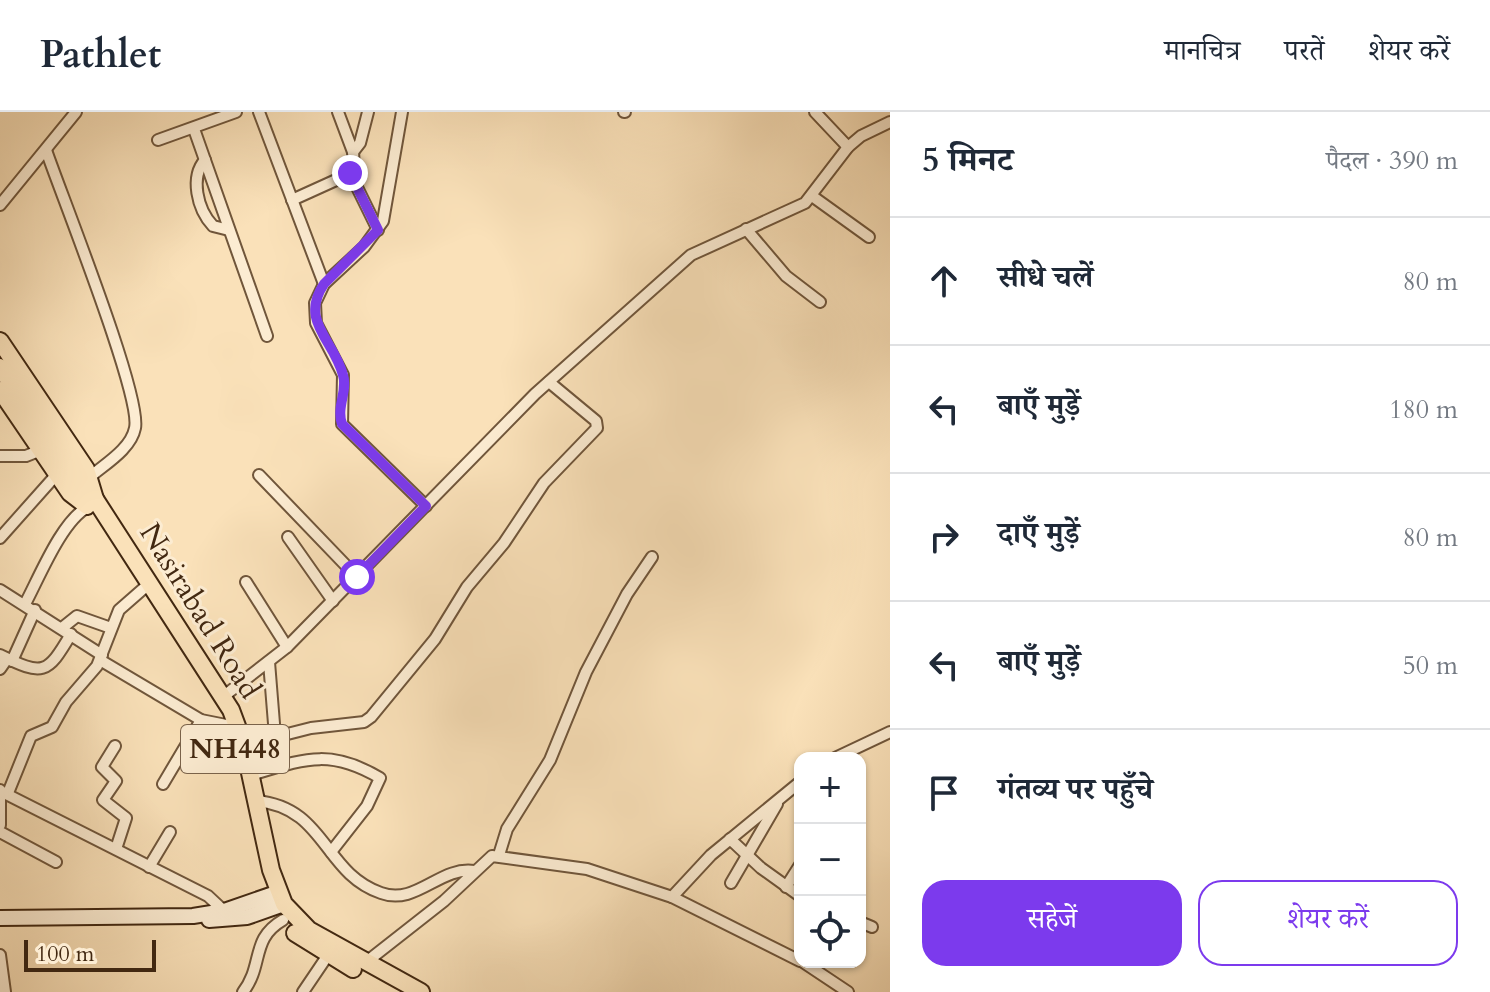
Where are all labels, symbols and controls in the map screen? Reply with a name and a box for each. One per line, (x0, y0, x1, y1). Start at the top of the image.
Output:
text: Pathlet (40, 29, 161, 81)
text: मानचित्र (1164, 32, 1240, 70)
text: परतें (1284, 32, 1324, 70)
text: शेयर करें (1368, 32, 1450, 70)
text: 5 मिनट (922, 137, 1013, 183)
text: पैदल · 390 m (1326, 143, 1458, 178)
route end (332, 155, 368, 191)
text: सीधे चलें (998, 257, 1093, 298)
icon: ahead (922, 259, 966, 303)
text: 80 m (1402, 264, 1458, 299)
text: बाएँ मुड़ें (998, 385, 1080, 426)
icon: left (922, 387, 966, 431)
text: 180 m (1389, 392, 1458, 427)
text: दाएँ मुड़ें (998, 513, 1080, 554)
street label: Nasirabad Road (130, 515, 270, 707)
icon: right (922, 515, 966, 559)
text: 80 m (1402, 520, 1458, 555)
route start (339, 559, 375, 595)
text: बाएँ मुड़ें (998, 641, 1080, 682)
icon: left (922, 643, 966, 687)
text: 50 m (1402, 648, 1458, 683)
road number: NH448 (181, 725, 289, 773)
map controls (794, 752, 866, 968)
button: + (794, 752, 866, 824)
text: गंतव्य पर पहुँचे (998, 769, 1153, 810)
icon: arrive (922, 771, 966, 815)
button: − (794, 824, 866, 896)
button: सहेजें (922, 880, 1182, 966)
button: शेयर करें (1198, 880, 1458, 966)
button: locate (794, 896, 866, 968)
scale bar (24, 936, 156, 972)
text: 100 m (36, 939, 94, 969)

